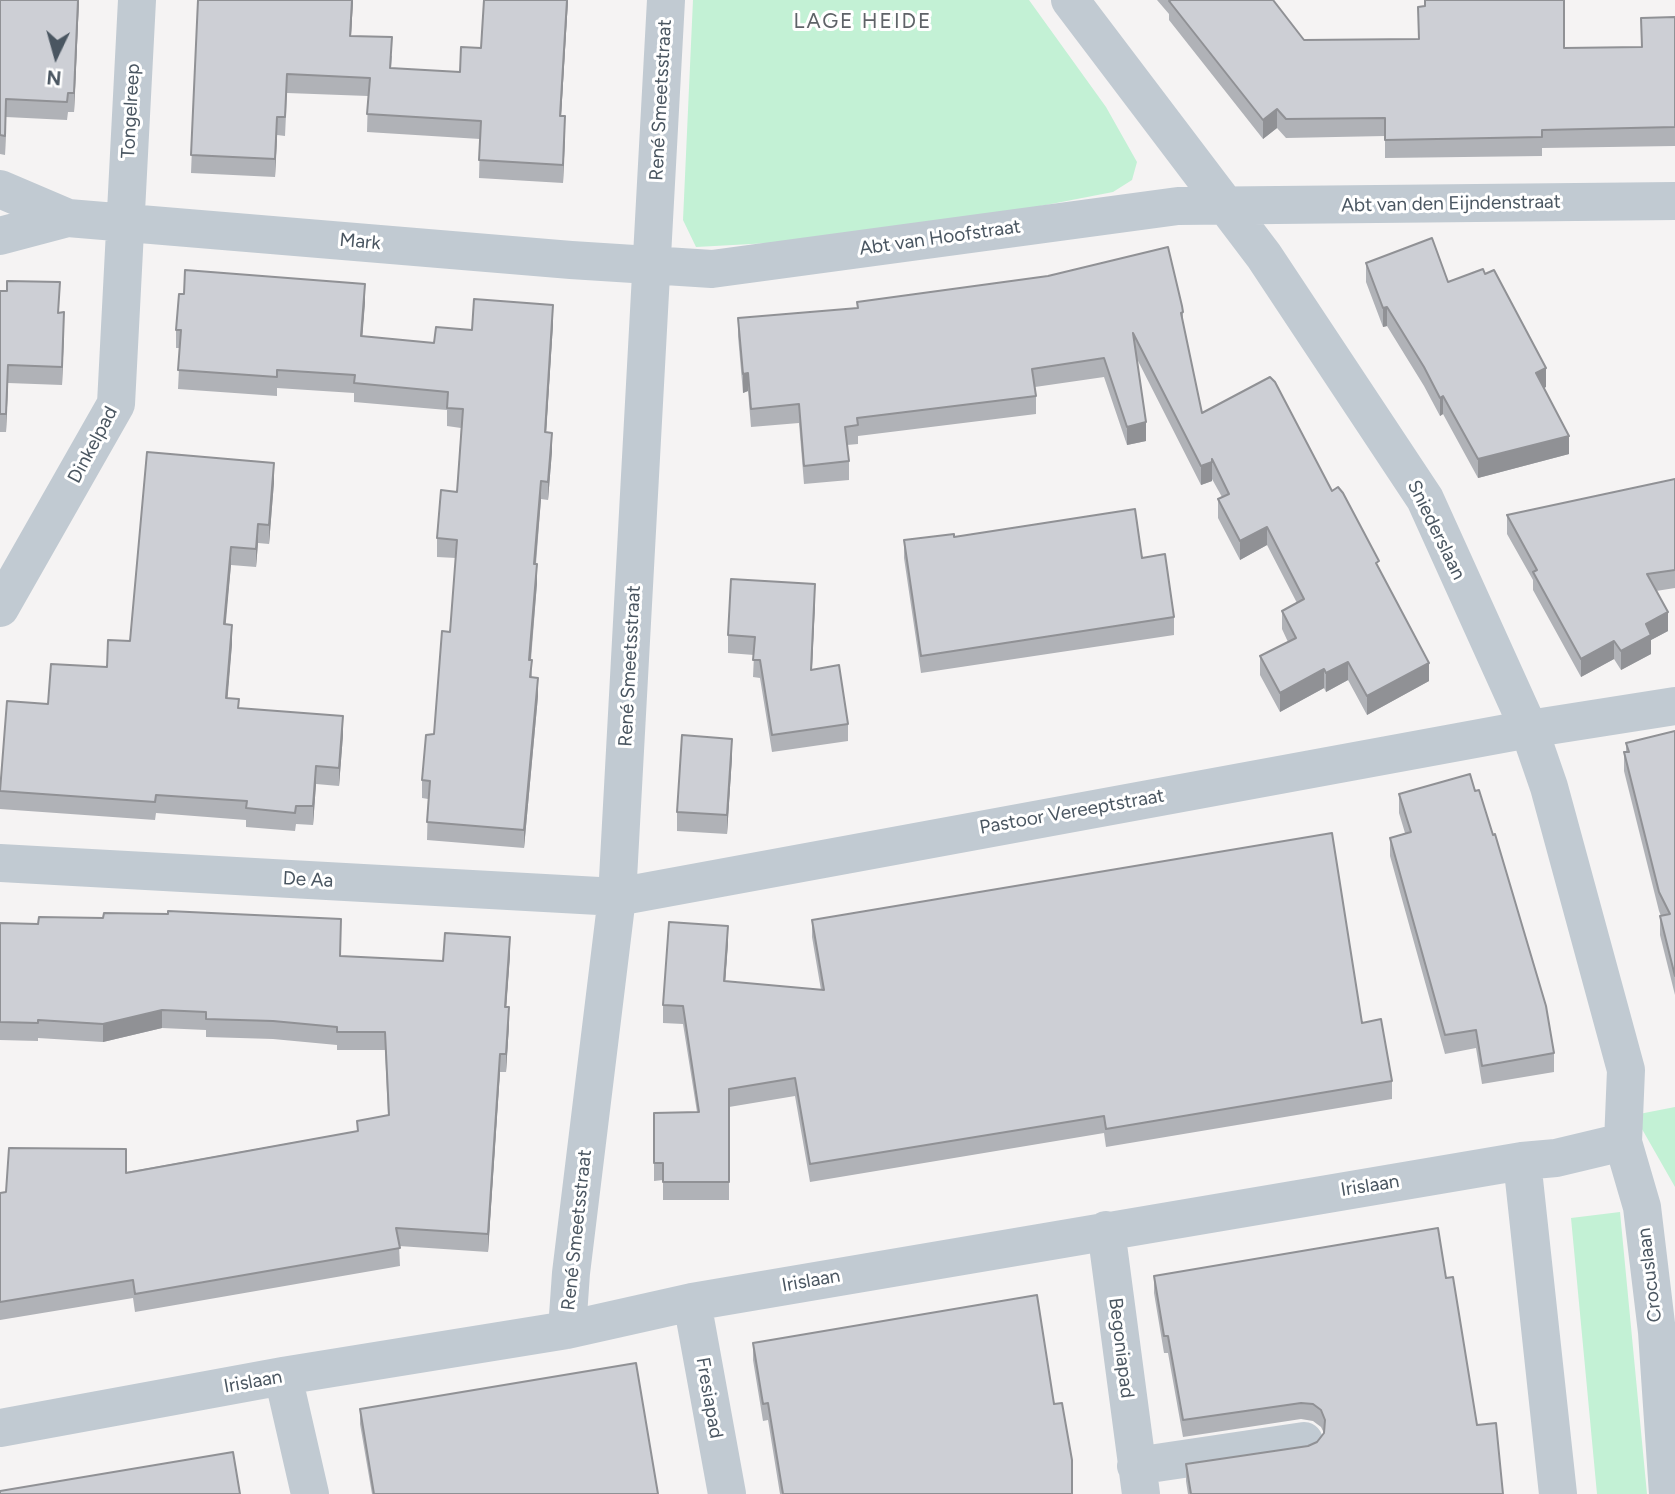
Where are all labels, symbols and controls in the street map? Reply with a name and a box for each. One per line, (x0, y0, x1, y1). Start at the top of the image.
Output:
district label: LAGE HEIDE (795, 9, 931, 35)
street label: René Smeetsstraat (645, 19, 677, 181)
north arrow (21, 21, 91, 91)
street label: Tongelreep (117, 63, 145, 159)
text: N (46, 65, 62, 90)
street label: Abt van den Eijndenstraat (1341, 191, 1561, 217)
street label: Abt van Hoofstraat (858, 215, 1022, 261)
street label: Mark (338, 229, 382, 255)
street label: Dinkelpad (63, 403, 123, 487)
street label: Sniederslaan (1402, 476, 1470, 584)
street label: René Smeetsstraat (614, 585, 646, 747)
street label: Pastoor Vereeptstraat (978, 785, 1166, 839)
street label: De Aa (282, 867, 334, 893)
street label: René Smeetsstraat (557, 1148, 597, 1312)
street label: Irislaan (1339, 1170, 1401, 1202)
street label: Crocuslaan (1633, 1226, 1667, 1324)
street label: Irislaan (780, 1265, 842, 1297)
street label: Begoniapad (1104, 1297, 1138, 1399)
street label: Fresiapad (691, 1356, 727, 1440)
street label: Irislaan (222, 1366, 284, 1398)

